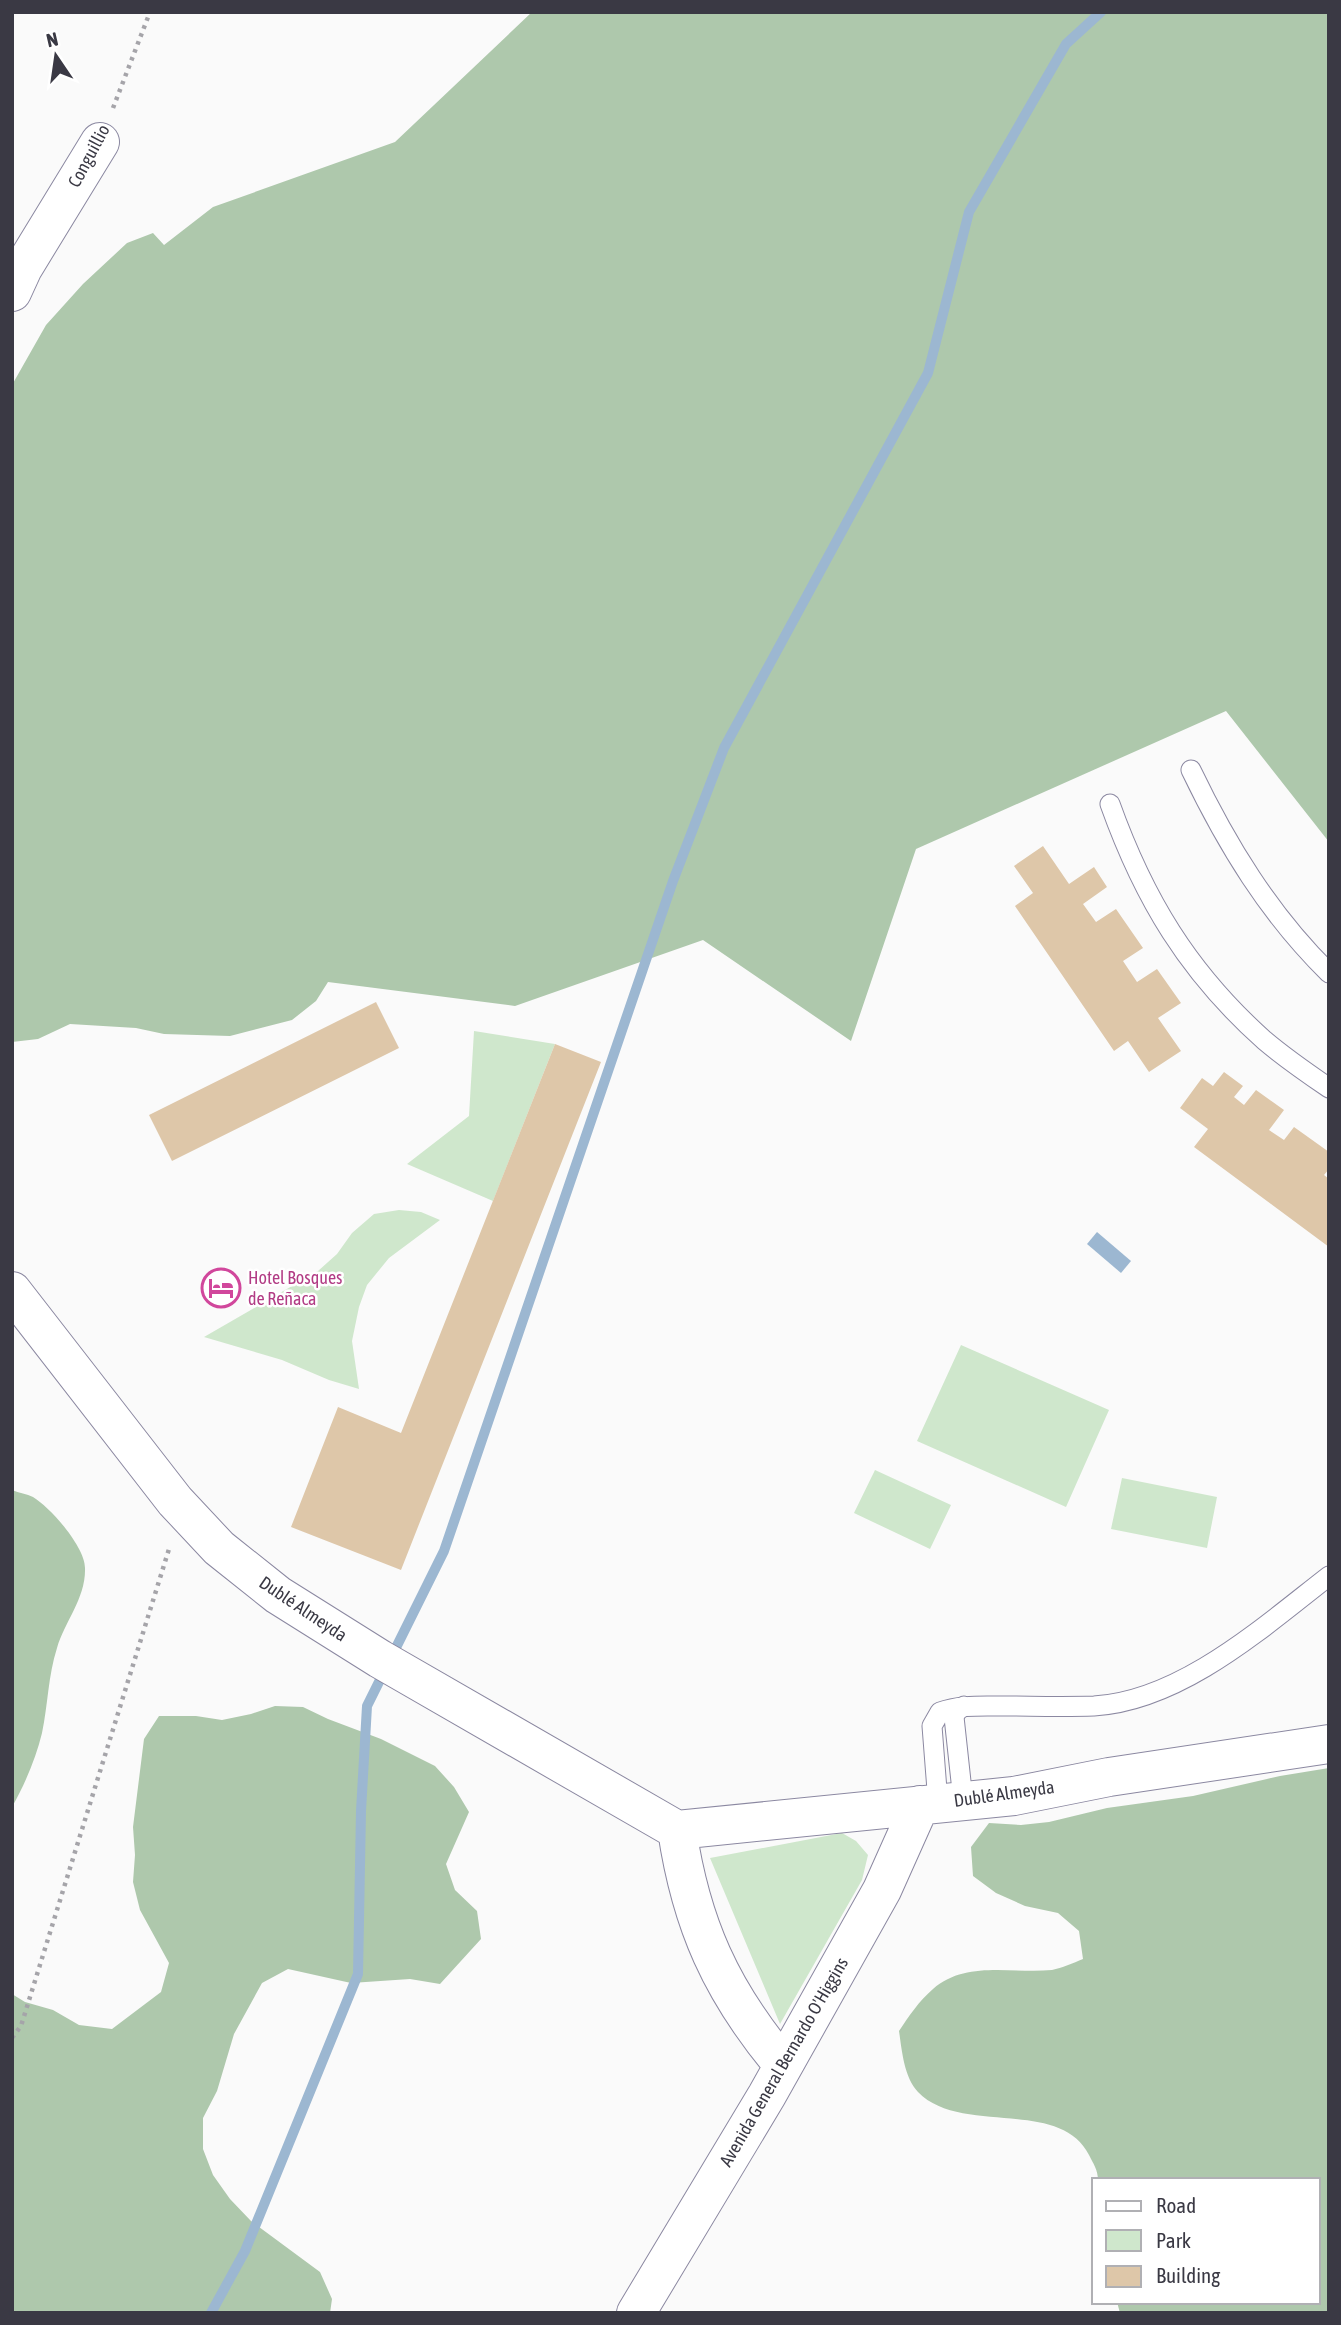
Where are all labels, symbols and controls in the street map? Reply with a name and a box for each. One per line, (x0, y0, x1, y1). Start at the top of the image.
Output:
north arrow (21, 21, 91, 91)
text: N (44, 27, 60, 51)
street label: Conguillio (63, 121, 114, 191)
hotel icon: Hotel Bosques de Reñaca (200, 1267, 242, 1309)
place label: Hotel Bosques de Reñaca (248, 1267, 342, 1309)
street label: Dublé Almeyda (255, 1572, 351, 1646)
street label: Dublé Almeyda (952, 1776, 1056, 1811)
street label: Avenida General Bernardo O'Higgins (715, 1953, 852, 2170)
legend (1092, 2178, 1320, 2304)
text: Road (1156, 2193, 1196, 2217)
text: Park (1156, 2228, 1191, 2252)
text: Building (1156, 2263, 1220, 2287)

